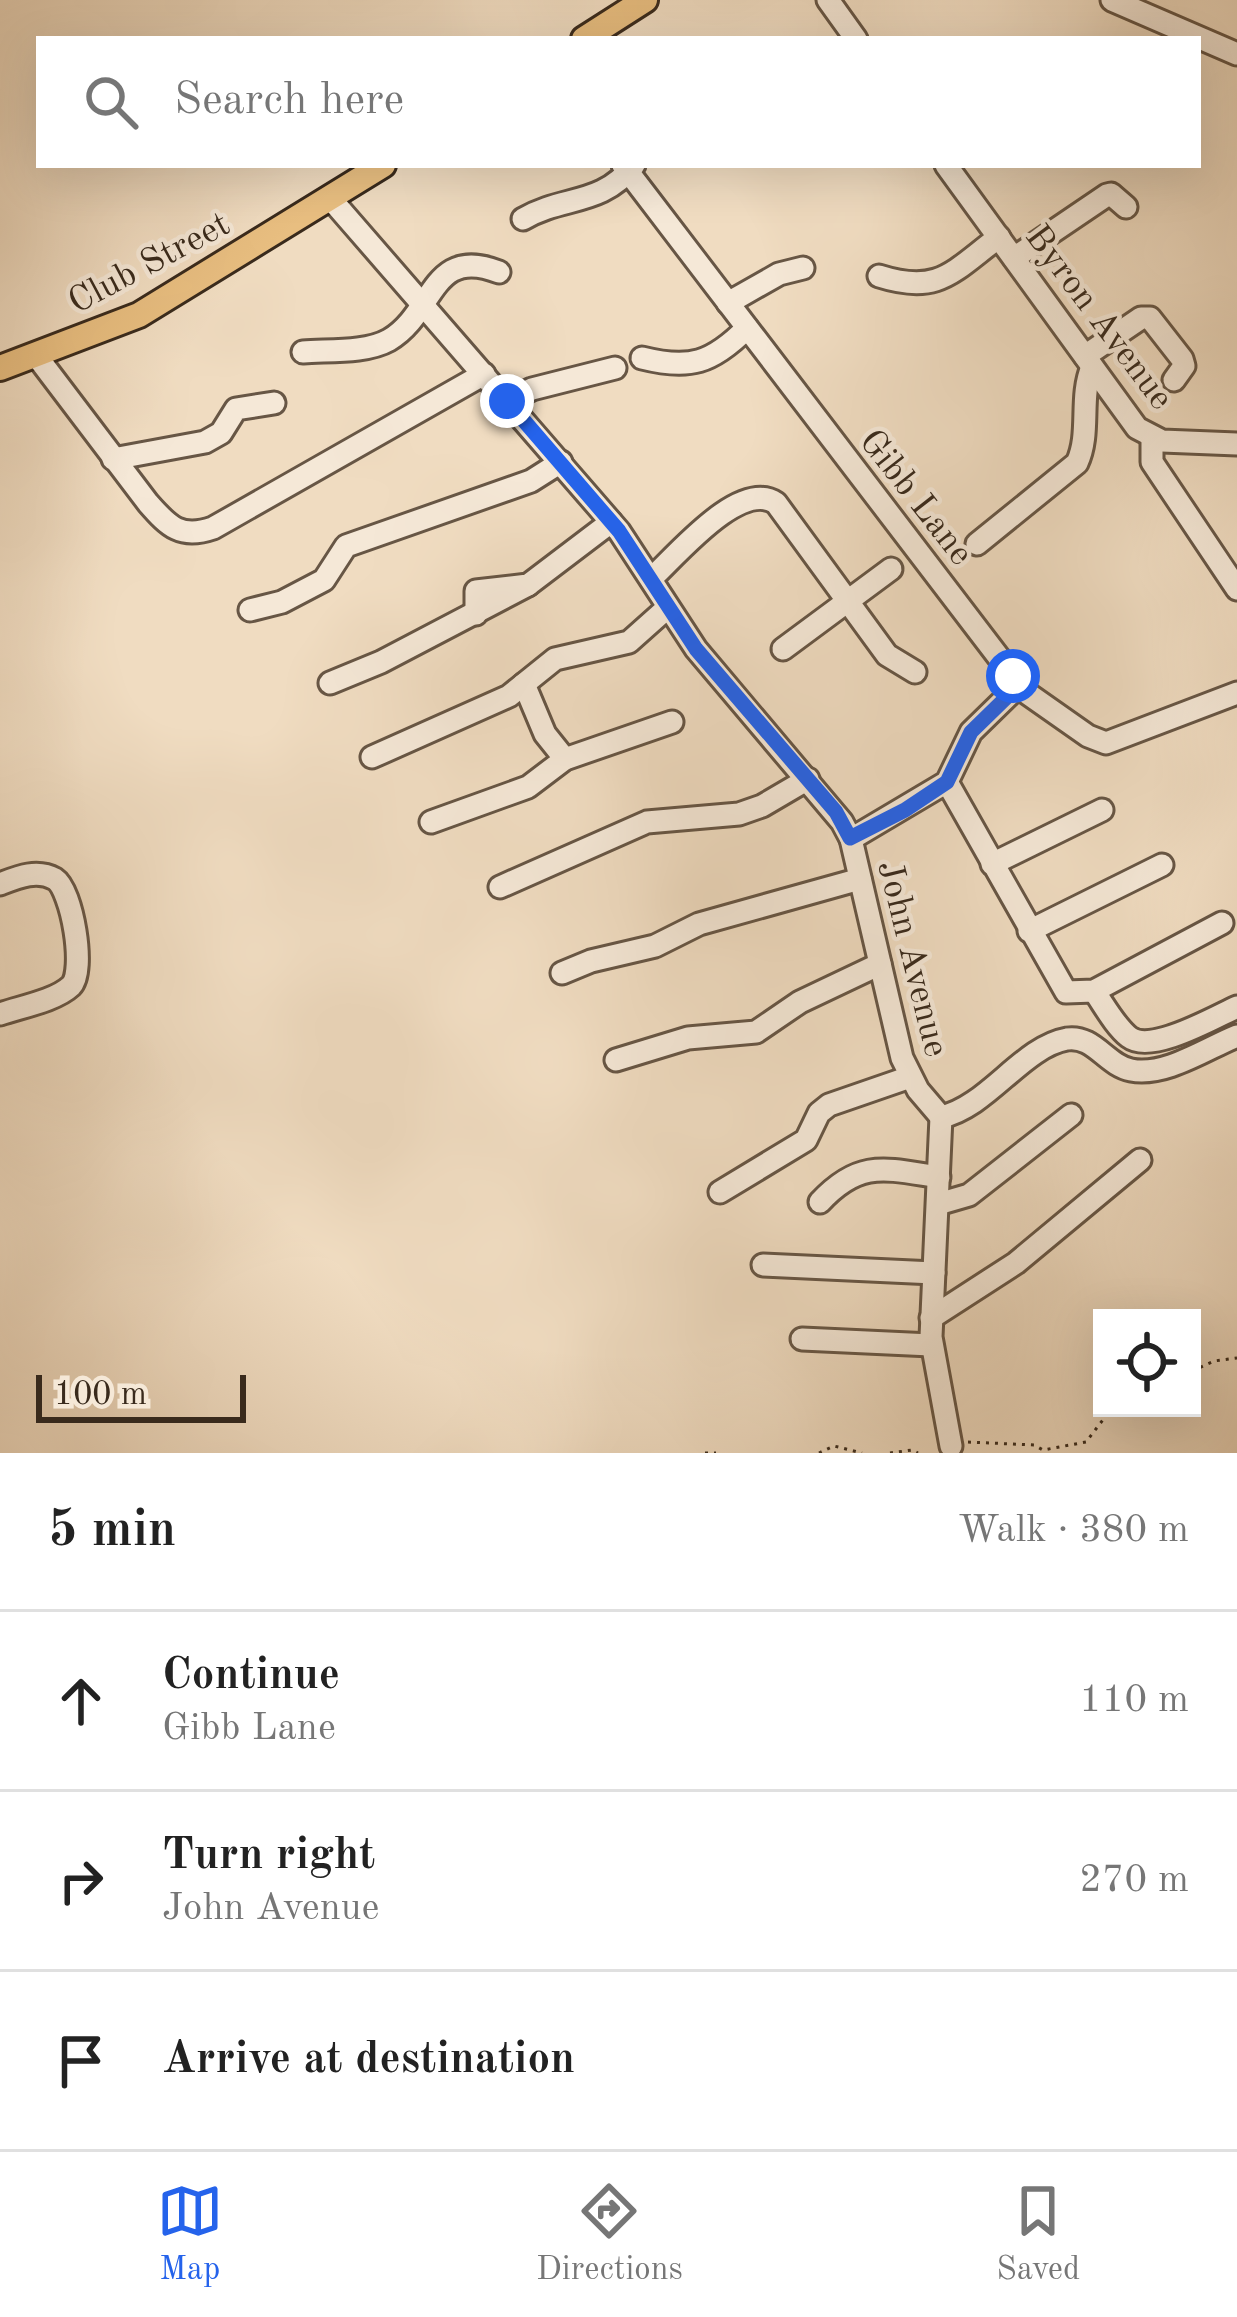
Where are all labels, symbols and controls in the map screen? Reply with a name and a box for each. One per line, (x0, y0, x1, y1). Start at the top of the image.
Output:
search box (36, 36, 1201, 168)
icon: search (78, 69, 144, 135)
text: Search here (174, 79, 404, 124)
street label: Club Street (63, 207, 236, 322)
street label: Byron Avenue (1017, 220, 1179, 417)
route end (480, 374, 534, 428)
street label: Gibb Lane (851, 424, 978, 573)
route start (986, 649, 1040, 703)
street label: John Avenue (869, 857, 953, 1061)
map controls (1093, 1309, 1201, 1417)
button: locate (1093, 1309, 1201, 1417)
scale bar (36, 1369, 246, 1422)
text: 100 m (54, 1379, 147, 1412)
text: 5 min (48, 1506, 176, 1557)
text: Walk · 380 m (958, 1511, 1189, 1550)
text: Continue (162, 1654, 340, 1699)
icon: ahead (48, 1668, 114, 1734)
text: 110 m (1079, 1681, 1189, 1720)
text: Gibb Lane (162, 1709, 336, 1748)
text: Turn right (162, 1834, 375, 1879)
icon: right (48, 1848, 114, 1914)
text: 270 m (1079, 1861, 1189, 1900)
text: John Avenue (162, 1889, 379, 1928)
icon: arrive (48, 2028, 114, 2094)
text: Arrive at destination (162, 2038, 575, 2083)
tab: Map (157, 2178, 223, 2291)
tab: Directions (536, 2178, 683, 2291)
tab: Saved (996, 2178, 1080, 2291)

